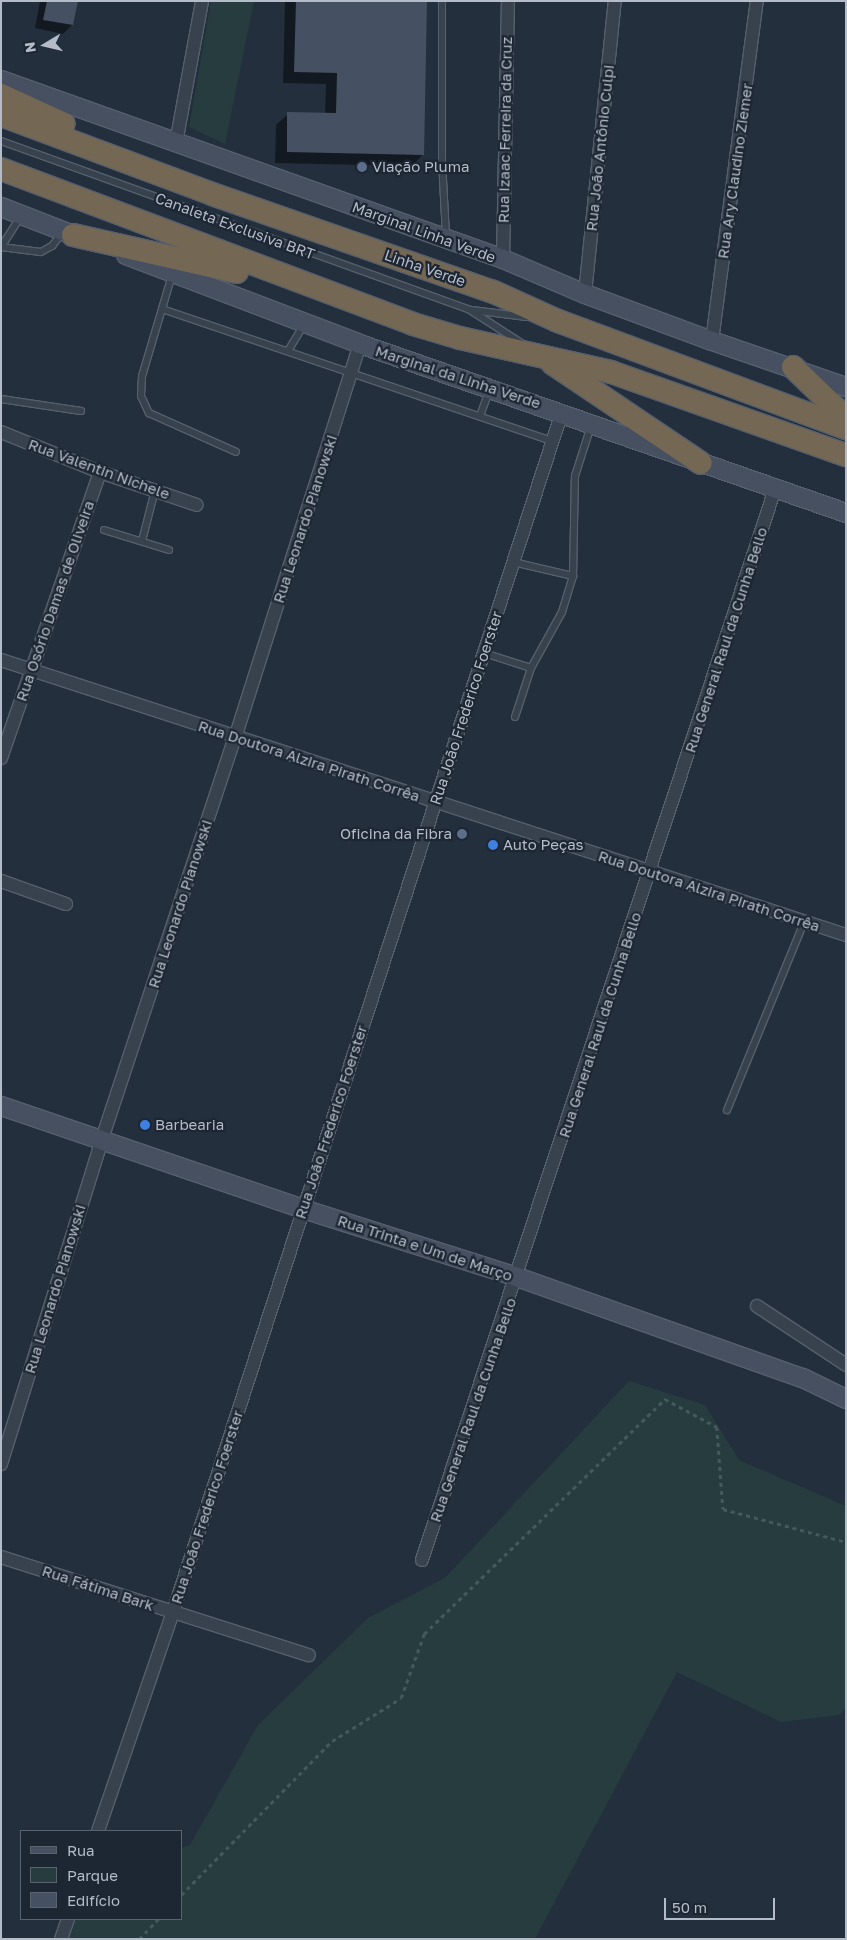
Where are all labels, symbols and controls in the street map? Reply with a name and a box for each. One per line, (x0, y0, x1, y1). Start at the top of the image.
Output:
north arrow (20, 20, 70, 70)
street label: Rua Izaac Ferreira da Cruz (494, 37, 516, 223)
text: N (20, 41, 39, 54)
street label: Rua João Antônio Culpi (582, 64, 618, 232)
street label: Rua Ary Claudino Ziemer (714, 82, 756, 260)
place label: Viação Pluma (372, 158, 469, 176)
marker: Viação Pluma (356, 161, 368, 173)
street label: Canaleta Exclusiva BRT (153, 189, 317, 263)
street label: Marginal Linha Verde (350, 198, 498, 266)
street label: Linha Verde (382, 246, 468, 290)
street label: Marginal da Linha Verde (373, 342, 543, 412)
street label: Rua Leonardo Pianowski (269, 433, 341, 605)
street label: Rua Valentin Nichele (26, 435, 172, 503)
street label: Rua Osório Damas de Oliveira (12, 498, 98, 704)
street label: Rua General Raul da Cunha Bello (681, 525, 771, 755)
street label: Rua João Frederico Foerster (426, 609, 506, 807)
street label: Rua Doutora Alzira Pirath Corrêa (196, 717, 422, 805)
street label: Rua Leonardo Pianowski (144, 818, 216, 990)
place label: Oficina da Fibra (340, 825, 452, 843)
marker: Oficina da Fibra (456, 828, 468, 840)
place label: Auto Peças (503, 836, 584, 854)
marker: Auto Peças (487, 839, 499, 851)
street label: Rua Doutora Alzira Pirath Corrêa (596, 847, 822, 935)
street label: Rua General Raul da Cunha Bello (555, 910, 645, 1140)
street label: Rua João Frederico Foerster (291, 1023, 371, 1221)
place label: Barbearia (155, 1116, 224, 1134)
marker: Barbearia (139, 1119, 151, 1131)
street label: Rua Leonardo Pianowski (21, 1202, 89, 1376)
street label: Rua Trinta e Um de Março (335, 1211, 515, 1285)
street label: Rua General Raul da Cunha Bello (426, 1296, 520, 1524)
street label: Rua João Frederico Foerster (167, 1408, 247, 1606)
street label: Rua Fátima Bark (40, 1561, 156, 1615)
legend (20, 1830, 182, 1920)
text: Rua (67, 1841, 94, 1859)
text: Parque (67, 1866, 118, 1884)
scale bar (667, 1888, 778, 1920)
text: Edifício (67, 1891, 120, 1909)
text: 50 m (672, 1898, 707, 1916)

